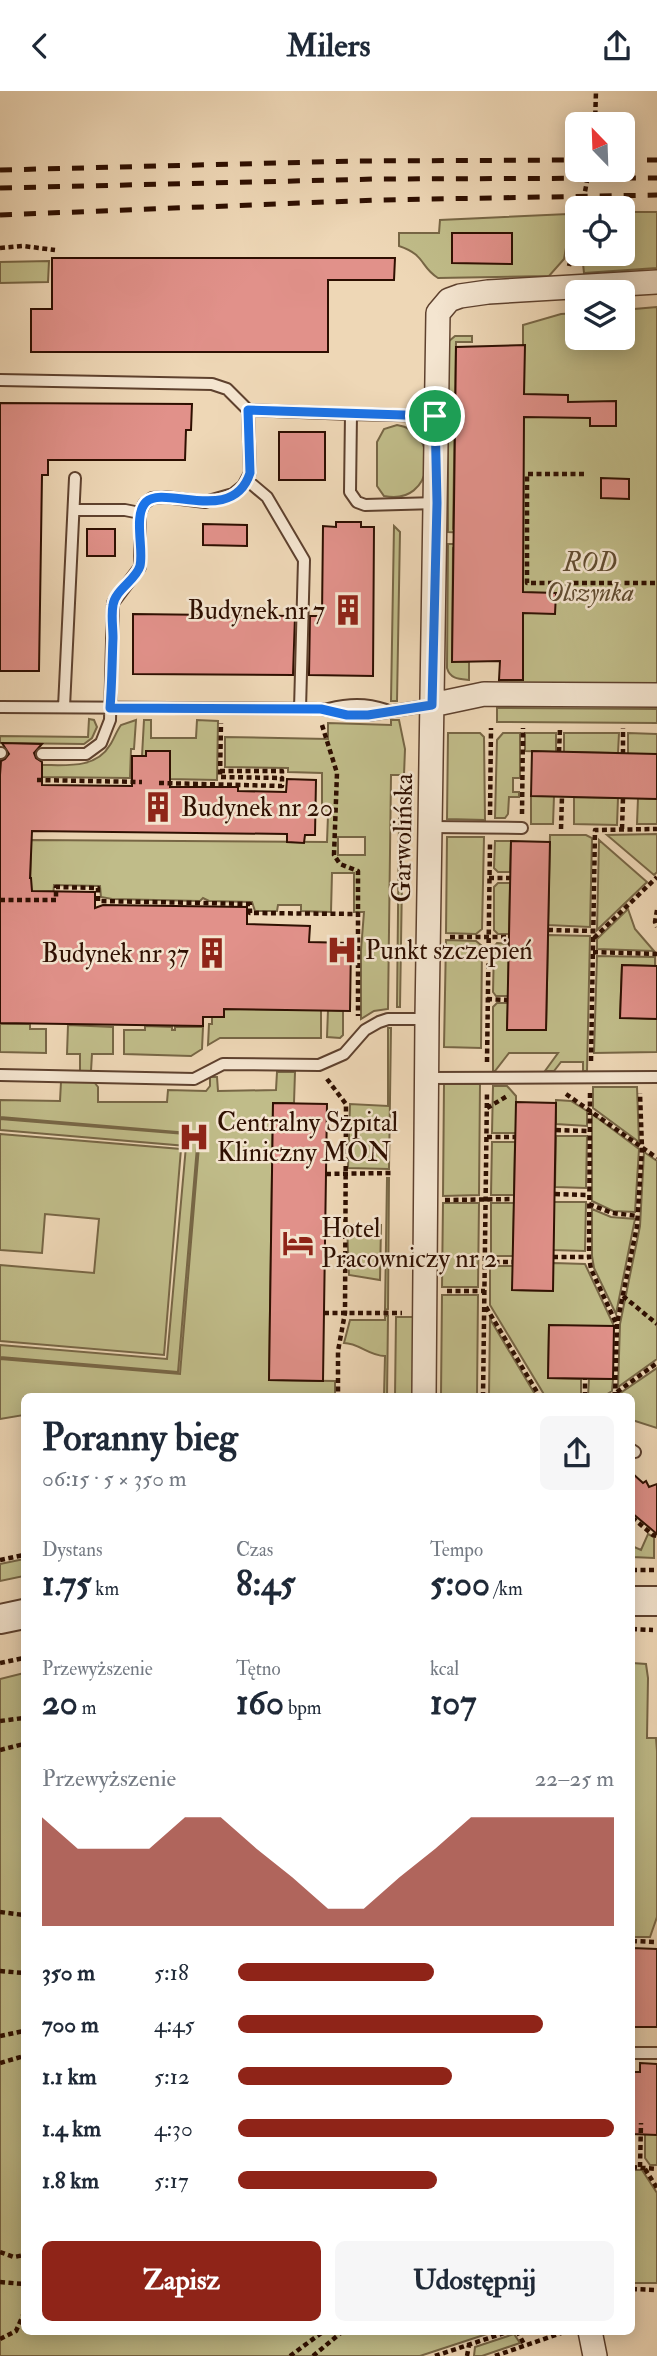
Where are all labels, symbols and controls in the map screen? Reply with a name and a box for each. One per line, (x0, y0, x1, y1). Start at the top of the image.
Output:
text: Milers (287, 26, 370, 66)
icon: back (21, 27, 59, 65)
icon: share (598, 27, 636, 65)
north arrow (565, 112, 635, 182)
map controls (565, 112, 635, 350)
button: locate (565, 196, 635, 266)
button: layers (565, 280, 635, 350)
pin (405, 386, 465, 446)
icon: arrive (416, 397, 454, 435)
park label: ROD Olszynka (546, 547, 634, 609)
building icon: Budynek nr 7 (331, 593, 365, 627)
place label: Budynek nr 7 (188, 595, 325, 627)
street label: Garwolińska (386, 773, 420, 903)
building icon: Budynek nr 20 (141, 790, 175, 824)
place label: Budynek nr 20 (181, 792, 333, 824)
hospital icon: Punkt szczepień (325, 933, 359, 967)
place label: Punkt szczepień (365, 935, 533, 968)
building icon: Budynek nr 37 (195, 936, 229, 970)
place label: Budynek nr 37 (42, 938, 189, 970)
place label: Centralny Szpital Kliniczny MON (217, 1107, 399, 1169)
hospital icon: Centralny Szpital Kliniczny MON (177, 1120, 211, 1154)
place label: Hotel Pracowniczy nr 2 (321, 1213, 497, 1275)
hotel icon: Hotel Pracowniczy nr 2 (281, 1226, 315, 1260)
text: Poranny bieg (42, 1414, 238, 1462)
button: share (540, 1416, 614, 1490)
text: 06:15 · 5 × 350 m (42, 1464, 187, 1493)
text: Dystans (42, 1538, 103, 1562)
text: Czas (236, 1538, 273, 1562)
text: Tempo (430, 1538, 483, 1562)
text: 1.75 (42, 1562, 91, 1606)
text: 8:45 (236, 1562, 295, 1606)
text: 5:00 (430, 1562, 490, 1606)
text: km (91, 1577, 119, 1601)
text: /km (490, 1577, 523, 1601)
text: Przewyższenie (42, 1657, 153, 1681)
text: Tętno (236, 1657, 281, 1681)
text: kcal (430, 1657, 459, 1681)
text: 20 (42, 1681, 78, 1725)
text: 160 (236, 1681, 284, 1725)
text: 107 (430, 1681, 476, 1725)
text: m (78, 1696, 96, 1720)
text: bpm (284, 1696, 322, 1720)
text: Przewyższenie (42, 1764, 176, 1793)
text: 22–25 m (535, 1764, 614, 1793)
text: 350 m (42, 1958, 95, 1987)
text: 5:18 (154, 1958, 189, 1987)
text: 700 m (42, 2010, 99, 2039)
text: 4:45 (154, 2010, 195, 2039)
text: 1.1 km (42, 2062, 97, 2091)
text: 5:12 (154, 2062, 190, 2091)
text: 1.4 km (42, 2114, 101, 2143)
text: 4:30 (154, 2114, 193, 2143)
text: 1.8 km (42, 2166, 99, 2195)
text: 5:17 (154, 2166, 189, 2195)
button: Zapisz (42, 2241, 321, 2321)
button: Udostępnij (335, 2241, 614, 2321)

